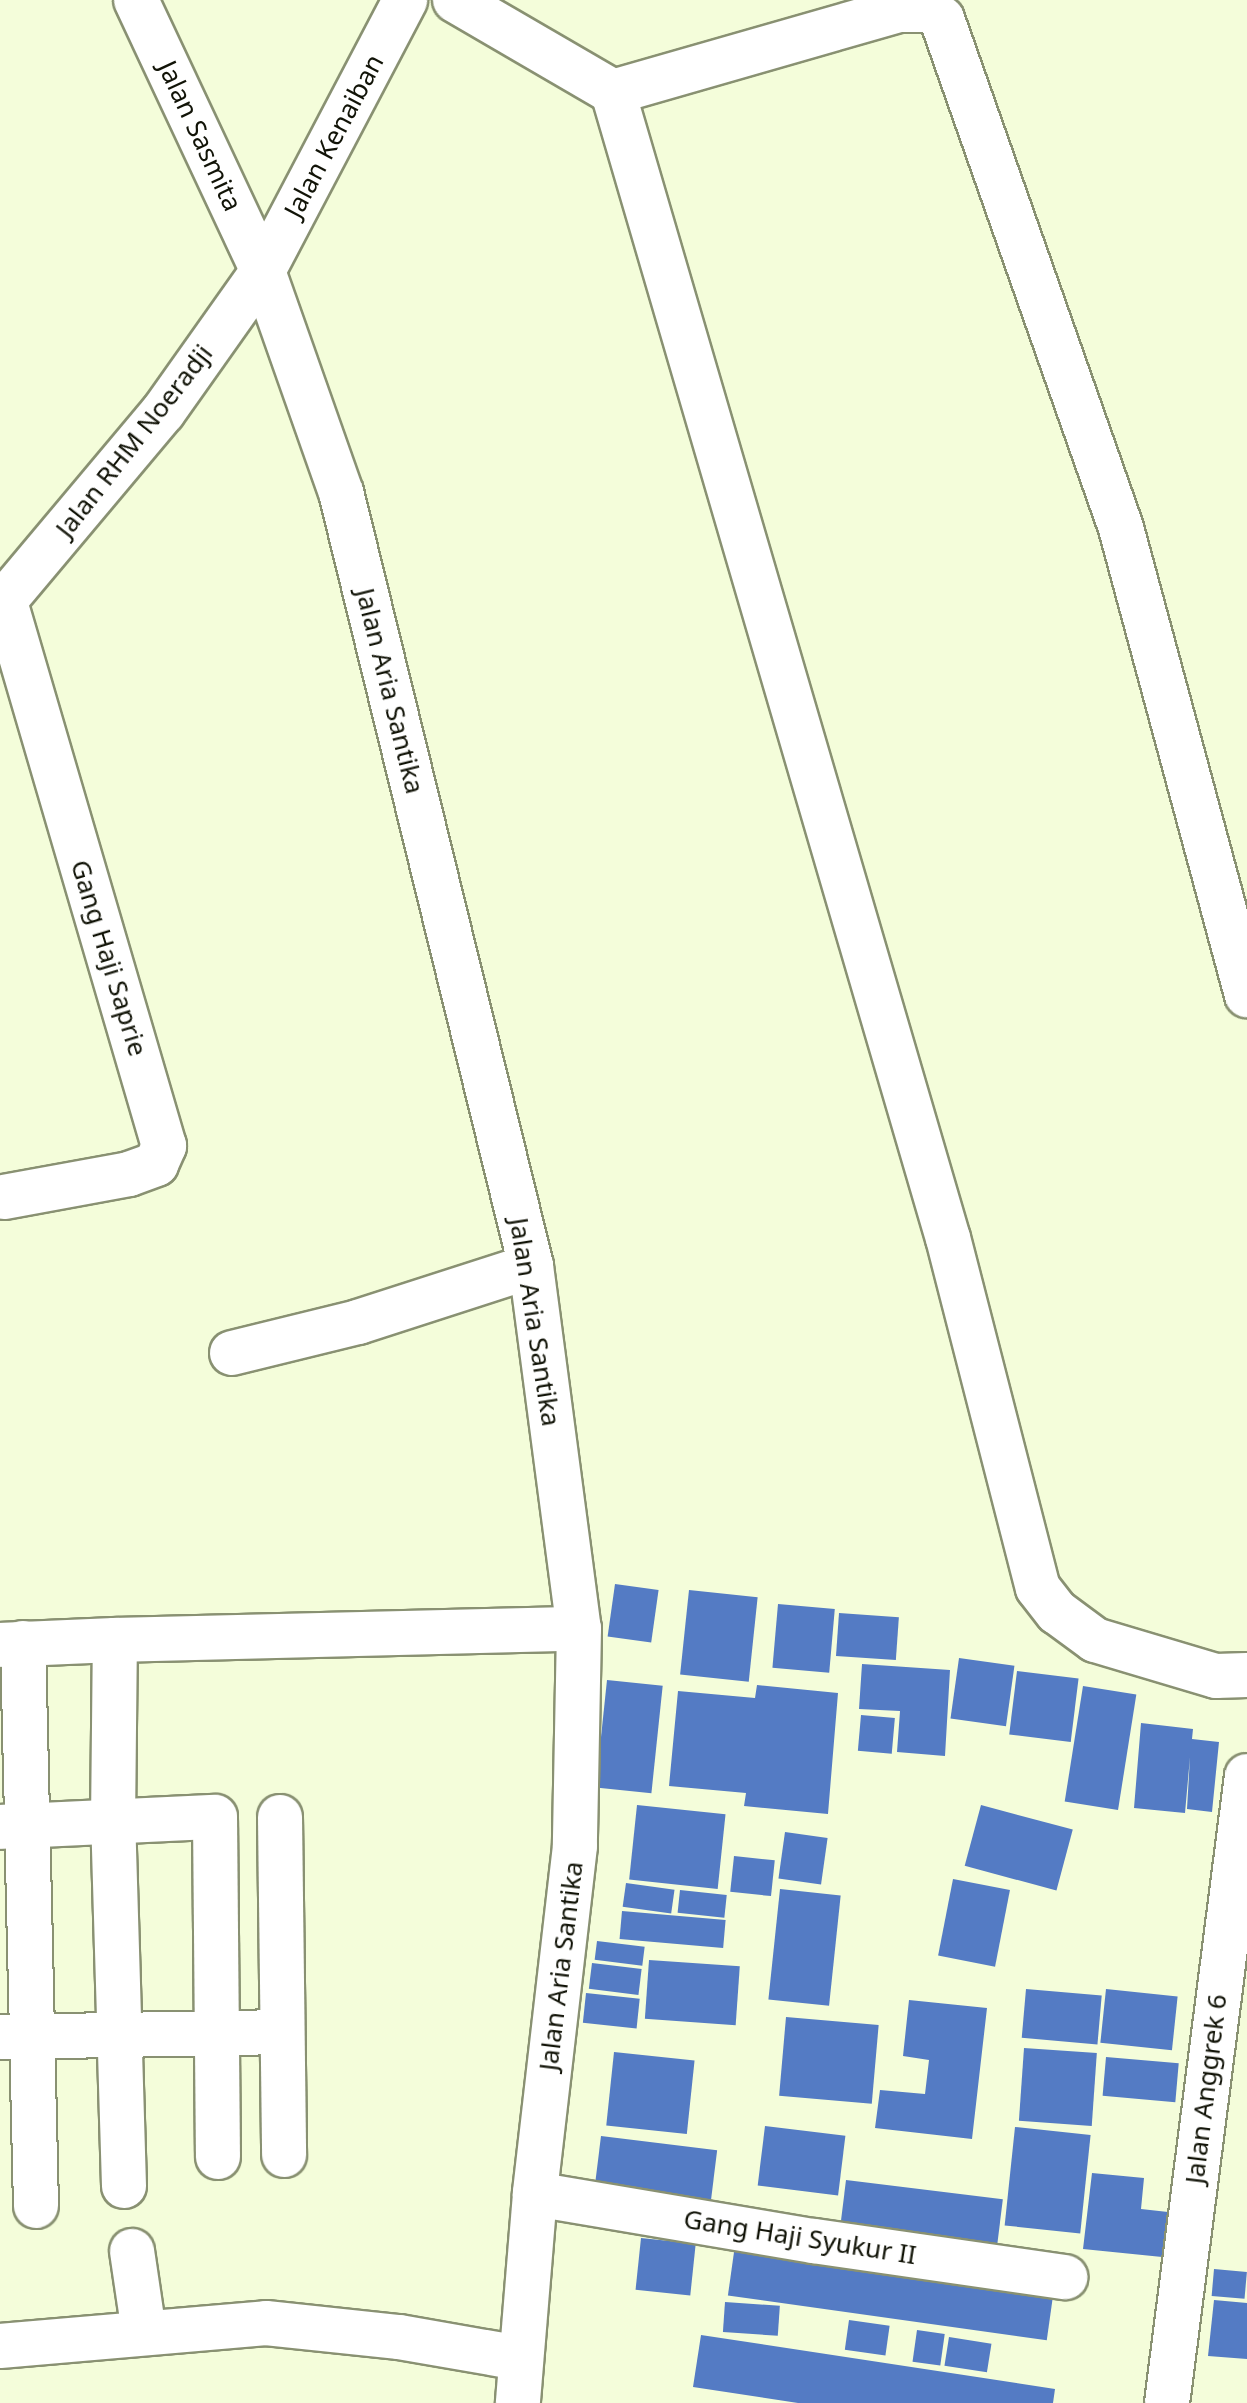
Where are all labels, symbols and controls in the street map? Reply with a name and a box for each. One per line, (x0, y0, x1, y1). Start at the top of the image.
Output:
street label: Jalan Kenaiban (278, 49, 390, 223)
street label: Jalan Sasmita (152, 56, 248, 216)
street label: Jalan RHM Noeradji (49, 338, 219, 544)
street label: Jalan Aria Santika (349, 585, 431, 797)
street label: Gang Haji Saprie (64, 856, 154, 1060)
street label: Jalan Aria Santika (503, 1216, 567, 1428)
street label: Jalan Aria Santika (533, 1860, 589, 2072)
street label: Jalan Anggrek 6 (1179, 1992, 1233, 2186)
street label: Gang Haji Syukur II (681, 2203, 919, 2271)

